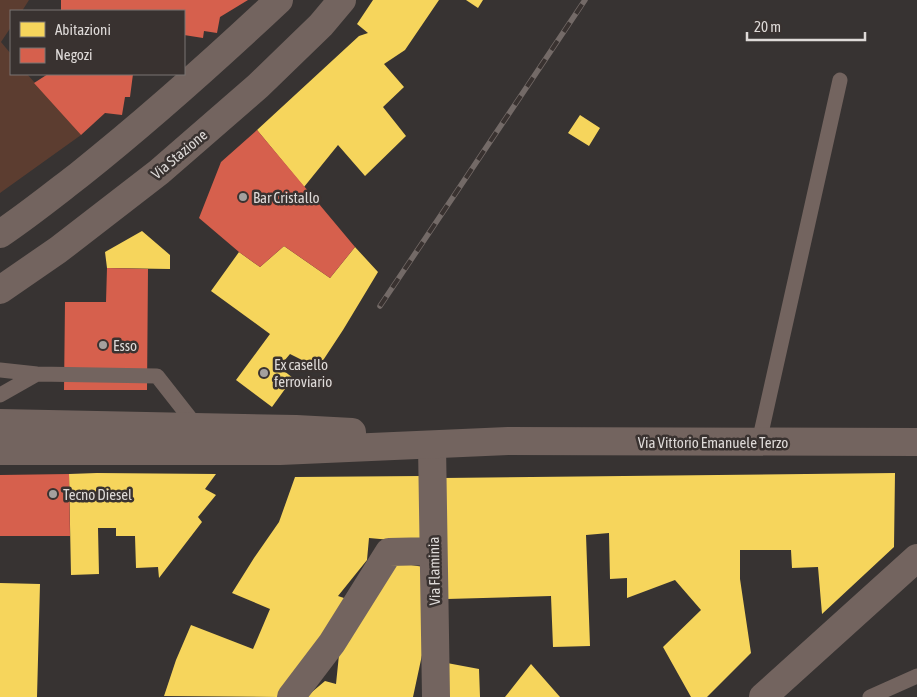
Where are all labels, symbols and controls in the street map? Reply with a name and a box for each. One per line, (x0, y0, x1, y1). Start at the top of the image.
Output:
legend (10, 10, 185, 75)
scale bar (747, 10, 864, 42)
text: 20 m (754, 18, 781, 35)
text: Abitazioni (55, 21, 111, 38)
text: Negozi (55, 46, 93, 63)
street label: Via Stazione (148, 126, 210, 182)
place label: Bar Cristallo (253, 189, 320, 206)
marker: Bar Cristallo (237, 191, 249, 203)
place label: Esso (113, 337, 137, 354)
marker: Esso (97, 339, 109, 351)
place label: Ex casello ferroviario (274, 356, 332, 390)
marker: Ex casello ferroviario (258, 367, 270, 379)
street label: Via Vittorio Emanuele Terzo (638, 434, 788, 451)
place label: Tecno Diesel (63, 486, 132, 503)
marker: Tecno Diesel (47, 488, 59, 500)
street label: Via Flaminia (425, 536, 443, 606)

